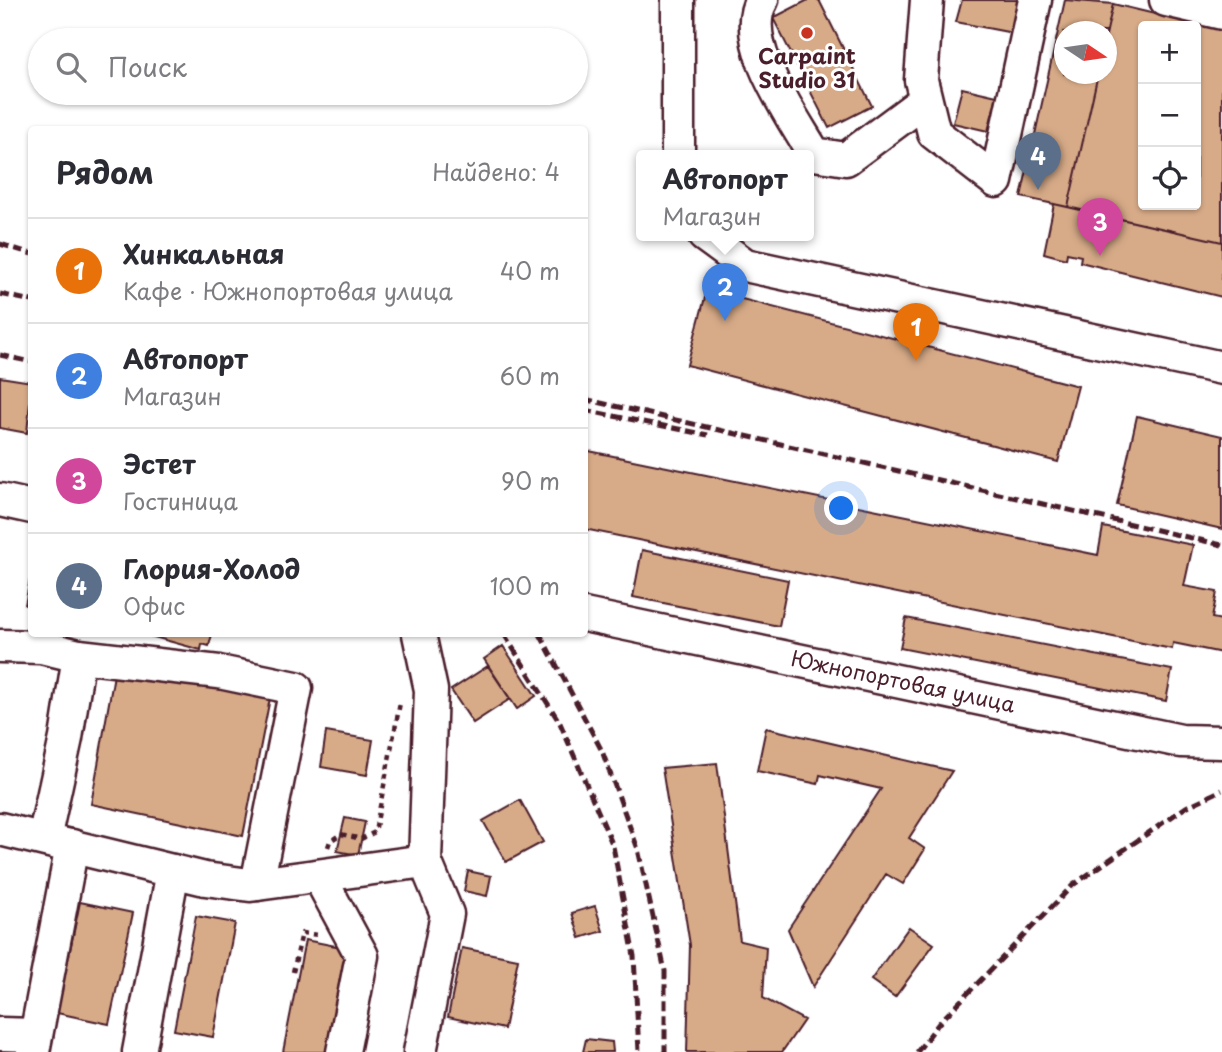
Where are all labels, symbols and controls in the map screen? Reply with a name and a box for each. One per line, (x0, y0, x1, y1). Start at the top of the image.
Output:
north arrow (1054, 21, 1117, 84)
map controls (1138, 21, 1201, 210)
button: + (1138, 21, 1201, 84)
marker: Carpaint Studio 31 (799, 25, 815, 41)
search box (28, 28, 588, 105)
place label: Carpaint Studio 31 (758, 39, 856, 95)
text: Поиск (108, 47, 187, 86)
icon: search (52, 48, 90, 86)
button: − (1138, 84, 1201, 147)
pin: 4 (1015, 132, 1061, 190)
button: locate (1138, 147, 1201, 210)
text: Рядом (56, 149, 154, 194)
popup (636, 150, 814, 241)
text: Найдено: 4 (432, 154, 560, 189)
text: Автопорт (663, 159, 787, 198)
text: Магазин (663, 198, 761, 233)
pin: 3 (1077, 198, 1123, 256)
text: Хинкальная (123, 234, 285, 273)
text: 1 (74, 253, 85, 288)
text: 40 m (500, 253, 560, 288)
pin: 2 (702, 263, 748, 321)
text: Кафе · Южнопортовая улица (123, 273, 453, 308)
pin: 1 (893, 303, 939, 361)
text: Автопорт (123, 339, 248, 378)
text: 2 (71, 358, 87, 393)
text: 60 m (500, 358, 560, 393)
text: Магазин (123, 378, 222, 413)
text: Эстет (123, 444, 196, 483)
text: 3 (71, 463, 87, 498)
text: 90 m (501, 463, 560, 498)
text: Гостиница (123, 483, 238, 518)
your location (824, 491, 858, 525)
text: Глория-Холод (123, 549, 300, 588)
text: 4 (71, 568, 87, 603)
text: 100 m (490, 568, 560, 603)
text: Офис (123, 588, 185, 623)
street label: Южнопортовая улица (788, 641, 1019, 720)

